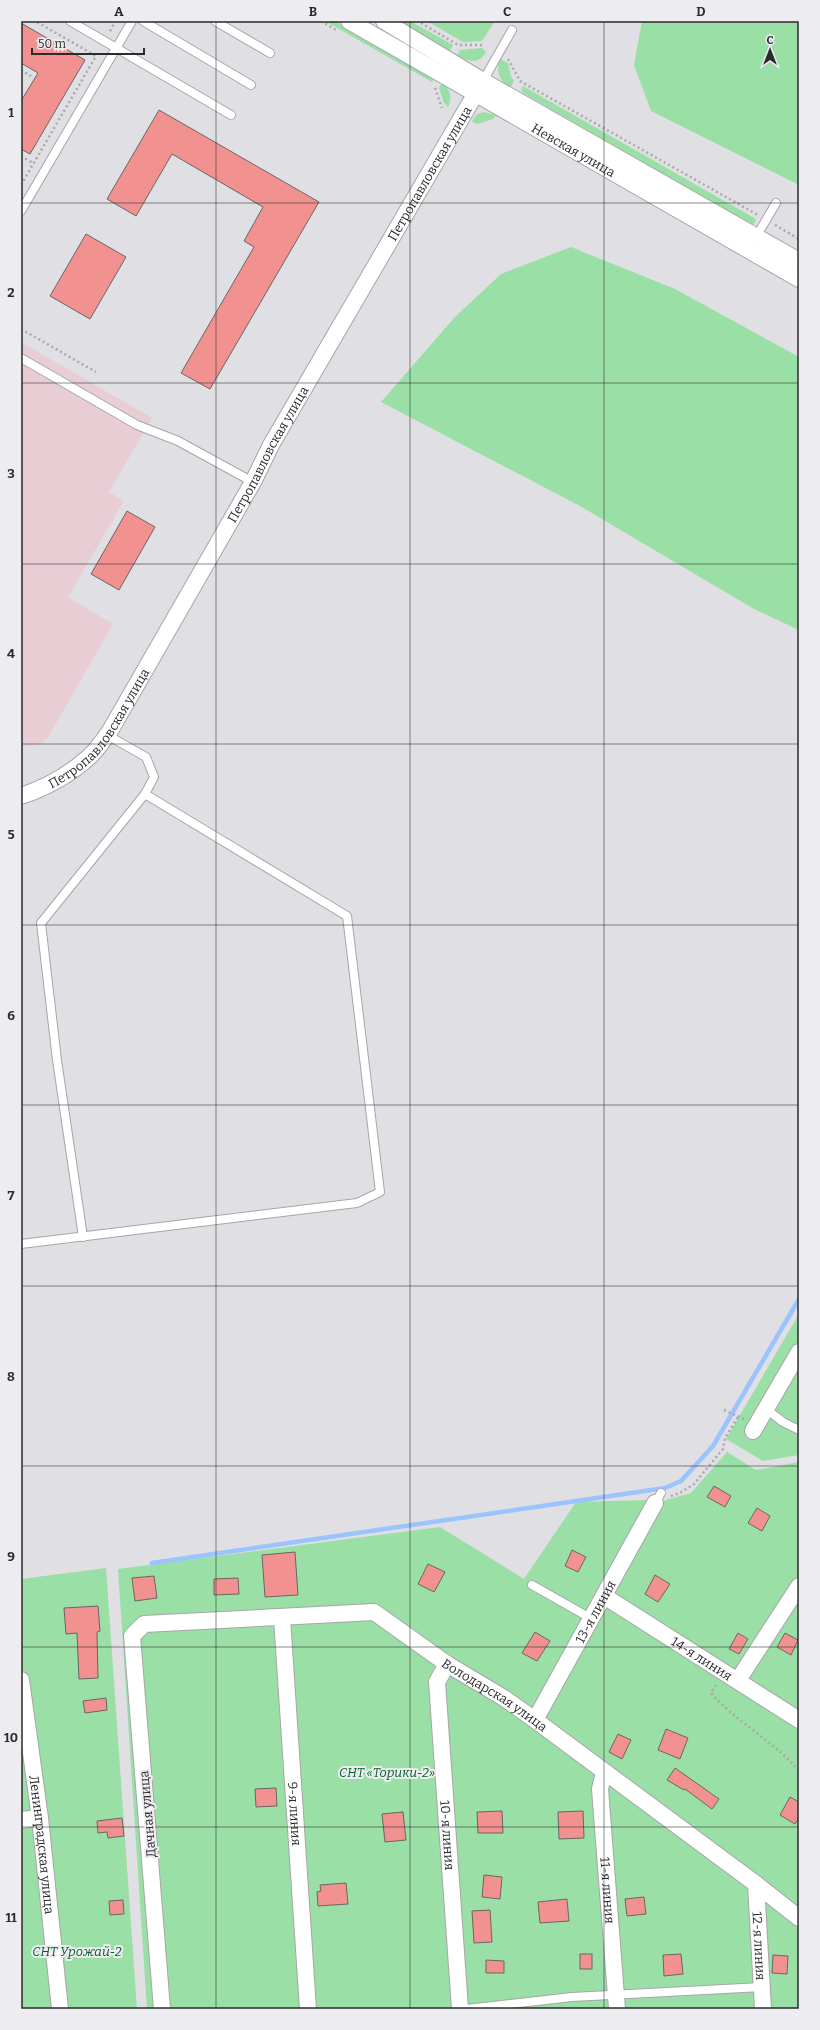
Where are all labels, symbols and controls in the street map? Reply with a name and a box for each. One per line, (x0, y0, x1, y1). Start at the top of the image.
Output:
text: A (114, 4, 124, 19)
text: B (309, 4, 317, 19)
text: C (503, 4, 511, 19)
text: D (696, 4, 706, 19)
scale bar (32, 30, 144, 56)
north arrow (750, 30, 790, 70)
text: С (767, 34, 774, 47)
text: 50 m (38, 37, 67, 51)
street label: Петропавловская улица (385, 104, 475, 244)
text: 1 (8, 105, 14, 120)
street label: Невская улица (529, 120, 618, 180)
text: 2 (7, 285, 15, 300)
street label: Петропавловская улица (224, 384, 312, 525)
text: 3 (7, 466, 15, 481)
text: 4 (7, 646, 15, 661)
street label: Петропавловская улица (46, 666, 152, 791)
text: 5 (7, 827, 15, 842)
text: 6 (7, 1008, 15, 1023)
text: 7 (8, 1188, 15, 1203)
text: 8 (7, 1369, 15, 1384)
text: 9 (7, 1549, 15, 1564)
street label: 13-я линия (572, 1578, 619, 1646)
street label: 14-я линия (668, 1634, 735, 1684)
street label: Володарская улица (439, 1656, 550, 1735)
text: 10 (4, 1730, 18, 1745)
park label: СНТ «Торики-2» (339, 1765, 435, 1780)
street label: Дачная улица (136, 1770, 159, 1858)
street label: Ленинградская улица (26, 1774, 57, 1915)
street label: 9-я линия (285, 1781, 304, 1846)
street label: 10-я линия (437, 1800, 457, 1871)
street label: 11-я линия (597, 1856, 617, 1924)
text: 11 (5, 1910, 17, 1925)
street label: 12-я линия (750, 1911, 768, 1981)
park label: СНТ Урожай-2 (32, 1944, 122, 1959)

